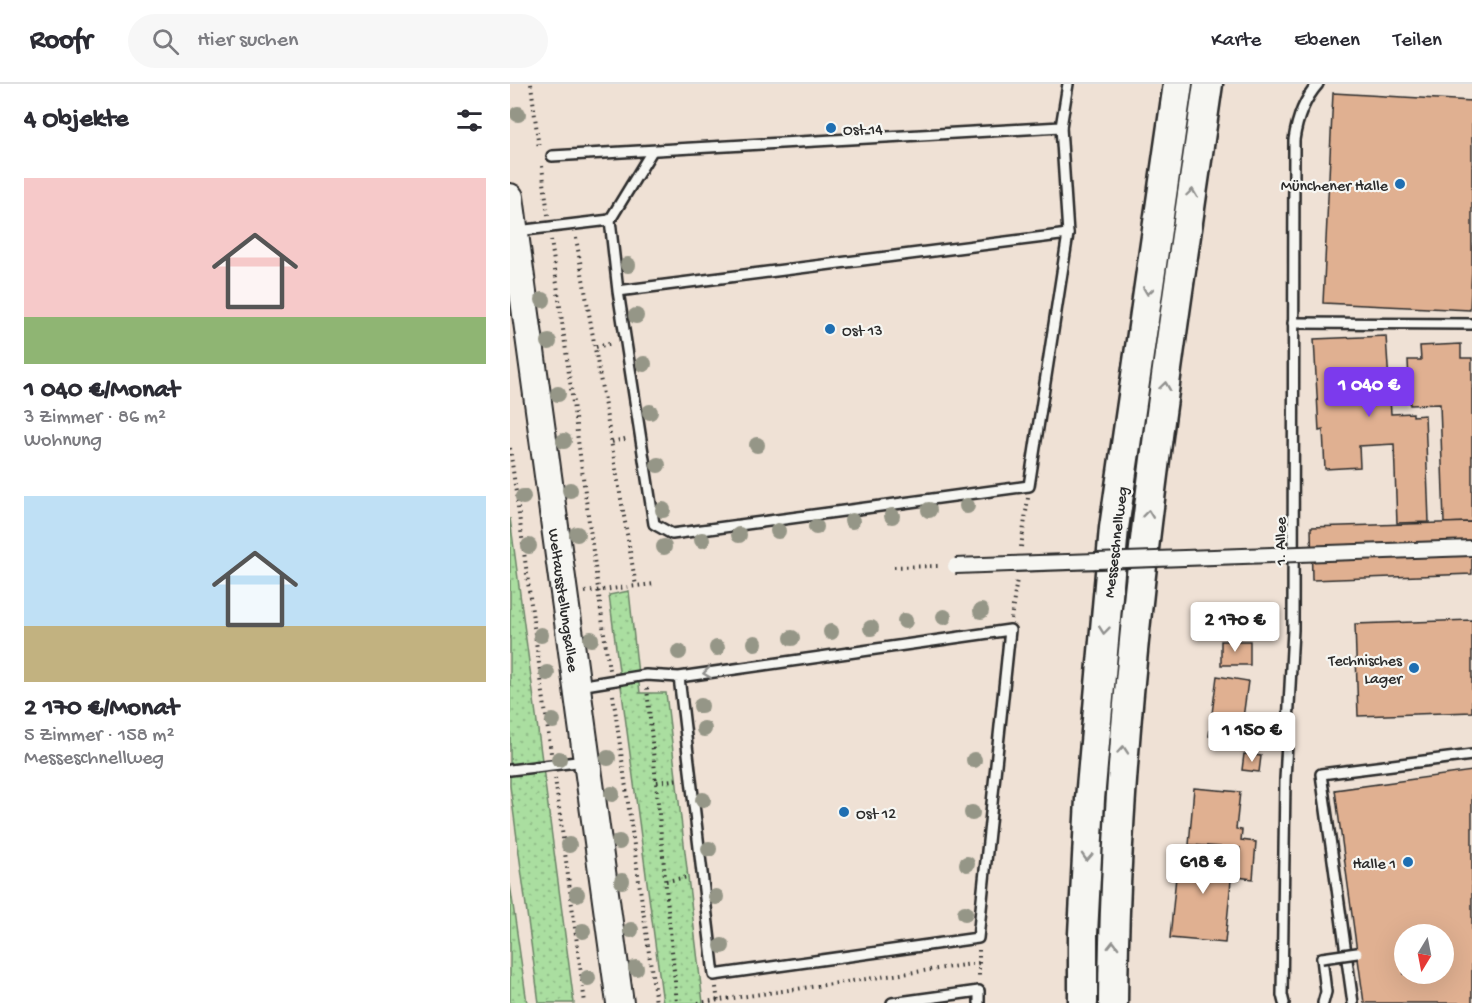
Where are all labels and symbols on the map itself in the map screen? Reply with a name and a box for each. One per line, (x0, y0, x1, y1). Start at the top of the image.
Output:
marker: Ost 14 (824, 121, 838, 135)
place label: Ost 14 (843, 122, 883, 141)
marker: Münchener Halle (1393, 177, 1407, 191)
place label: Münchener Halle (1281, 178, 1389, 197)
one-way arrow (1186, 188, 1198, 198)
one-way arrow (1143, 286, 1155, 296)
marker: Ost 13 (823, 322, 837, 336)
place label: Ost 13 (842, 323, 883, 342)
pin: 1 040 € (1314, 367, 1424, 418)
one-way arrow (1158, 382, 1170, 391)
street label: Messeschnellweg (1101, 486, 1134, 599)
one-way arrow (1142, 510, 1154, 519)
street label: 1. Allee (1273, 516, 1292, 566)
street label: Weltausstellungsallee (542, 528, 581, 674)
pin: 2 170 € (1180, 602, 1290, 653)
one-way arrow (1098, 626, 1111, 635)
place label: Technisches Lager (1327, 653, 1403, 690)
marker: Technisches Lager (1407, 661, 1421, 675)
one-way arrow (702, 666, 712, 678)
pin: 1 150 € (1197, 712, 1307, 763)
one-way arrow (1117, 745, 1130, 754)
marker: Ost 12 (837, 805, 851, 819)
place label: Ost 12 (856, 806, 896, 825)
pin: 618 € (1161, 844, 1245, 895)
one-way arrow (1080, 853, 1093, 862)
marker: Halle 1 (1401, 855, 1415, 869)
place label: Halle 1 (1352, 856, 1396, 875)
north arrow (1394, 924, 1454, 984)
one-way arrow (1107, 940, 1120, 949)

